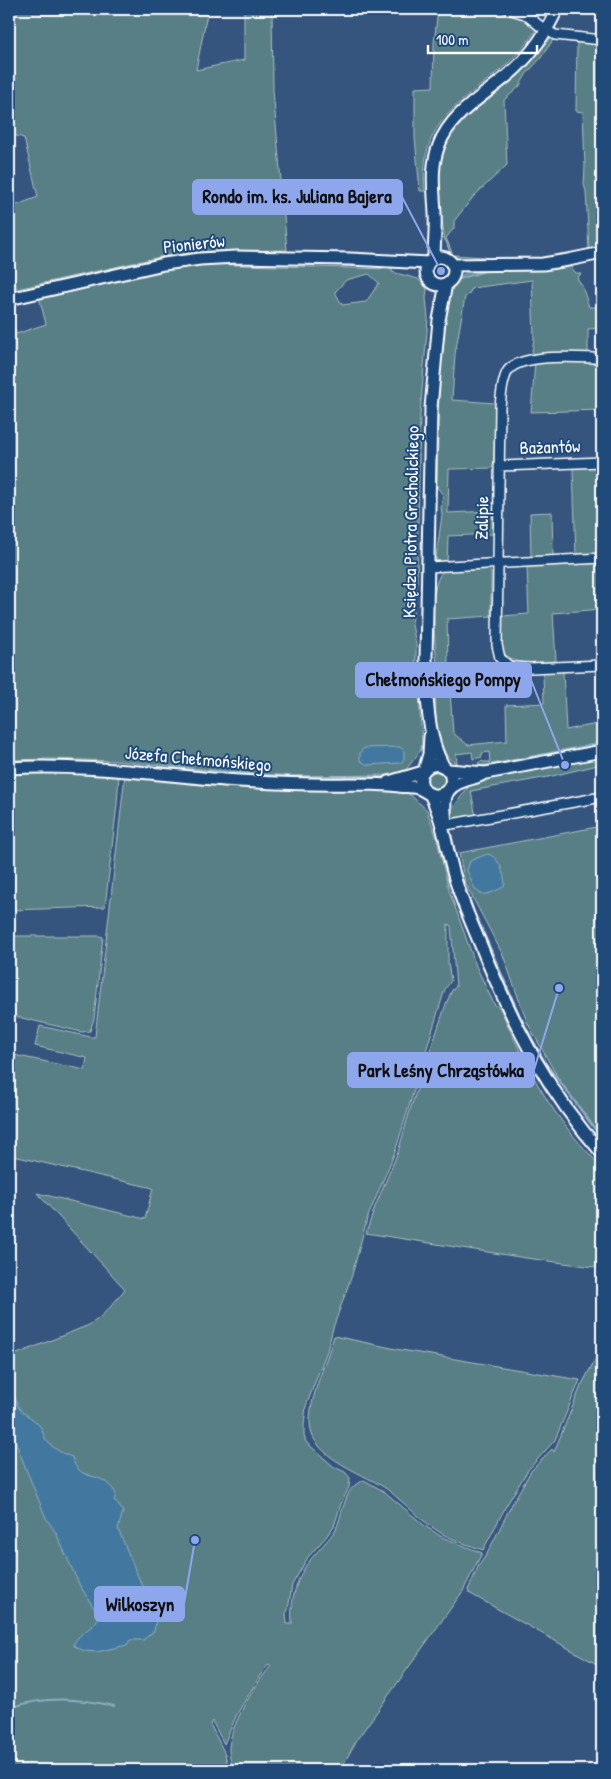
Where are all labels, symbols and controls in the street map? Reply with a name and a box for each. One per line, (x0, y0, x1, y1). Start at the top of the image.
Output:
scale bar (428, 22, 537, 54)
text: 100 m (436, 29, 469, 50)
callout: Rondo im. ks. Juliana Bajera (193, 180, 402, 214)
text: Rondo im. ks. Juliana Bajera (202, 183, 392, 209)
street label: Pionierów (162, 228, 226, 259)
street label: Księdza Piotra Grocholickiego (396, 426, 425, 618)
street label: Bażantów (519, 433, 581, 460)
street label: Zalipie (469, 496, 494, 540)
callout: Chełmońskiego Pompy (356, 663, 531, 697)
text: Chełmońskiego Pompy (365, 666, 521, 693)
street label: Józefa Chełmońskiego (124, 740, 272, 777)
callout: Park Leśny Chrząstówka (348, 1053, 534, 1087)
text: Park Leśny Chrząstówka (358, 1057, 525, 1084)
callout: Wilkoszyn (95, 1587, 184, 1621)
text: Wilkoszyn (106, 1591, 175, 1618)

